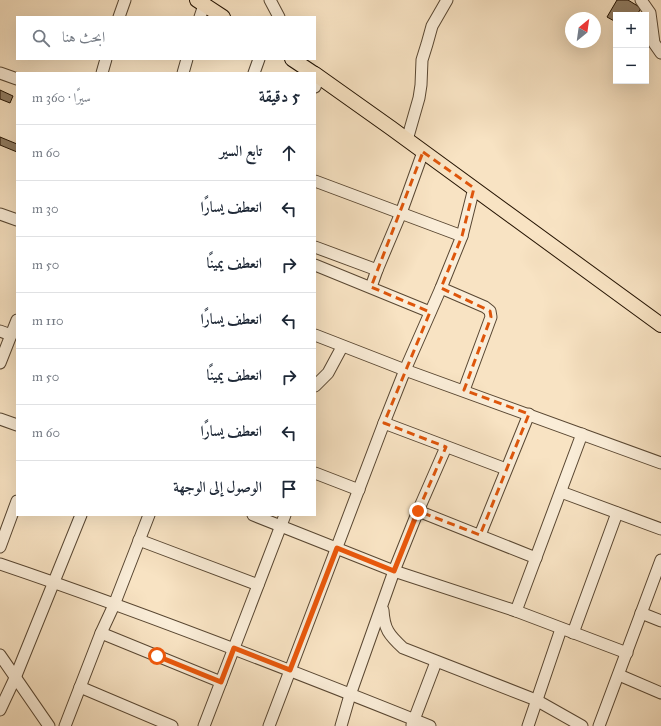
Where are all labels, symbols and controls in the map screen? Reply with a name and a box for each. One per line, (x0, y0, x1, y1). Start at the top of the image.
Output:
north arrow (565, 12, 601, 48)
map controls (613, 12, 649, 84)
button: + (613, 12, 649, 48)
search box (16, 16, 316, 60)
icon: search (30, 27, 52, 49)
text: ابحث هنا (62, 28, 105, 46)
button: − (613, 48, 649, 84)
text: 5 دقيقة (259, 86, 300, 107)
text: سيرًا · 360 m (32, 90, 91, 106)
text: تابع السير (220, 142, 262, 160)
icon: ahead (278, 142, 300, 164)
text: 60 m (32, 145, 60, 161)
text: انعطف يسارًا (200, 198, 262, 216)
icon: left (278, 198, 300, 220)
text: 30 m (32, 201, 59, 217)
text: انعطف يمينًا (207, 254, 262, 272)
icon: right (278, 254, 300, 276)
text: 50 m (32, 257, 59, 273)
text: انعطف يسارًا (200, 310, 262, 328)
icon: left (278, 310, 300, 332)
text: 110 m (32, 313, 64, 329)
text: انعطف يمينًا (207, 366, 262, 384)
icon: right (278, 366, 300, 388)
text: 50 m (32, 369, 59, 385)
text: انعطف يسارًا (200, 422, 262, 440)
icon: left (278, 422, 300, 444)
text: 60 m (32, 425, 60, 441)
text: الوصول إلى الوجهة (173, 478, 262, 496)
icon: arrive (278, 478, 300, 500)
route end (409, 502, 427, 520)
route start (148, 647, 166, 665)

